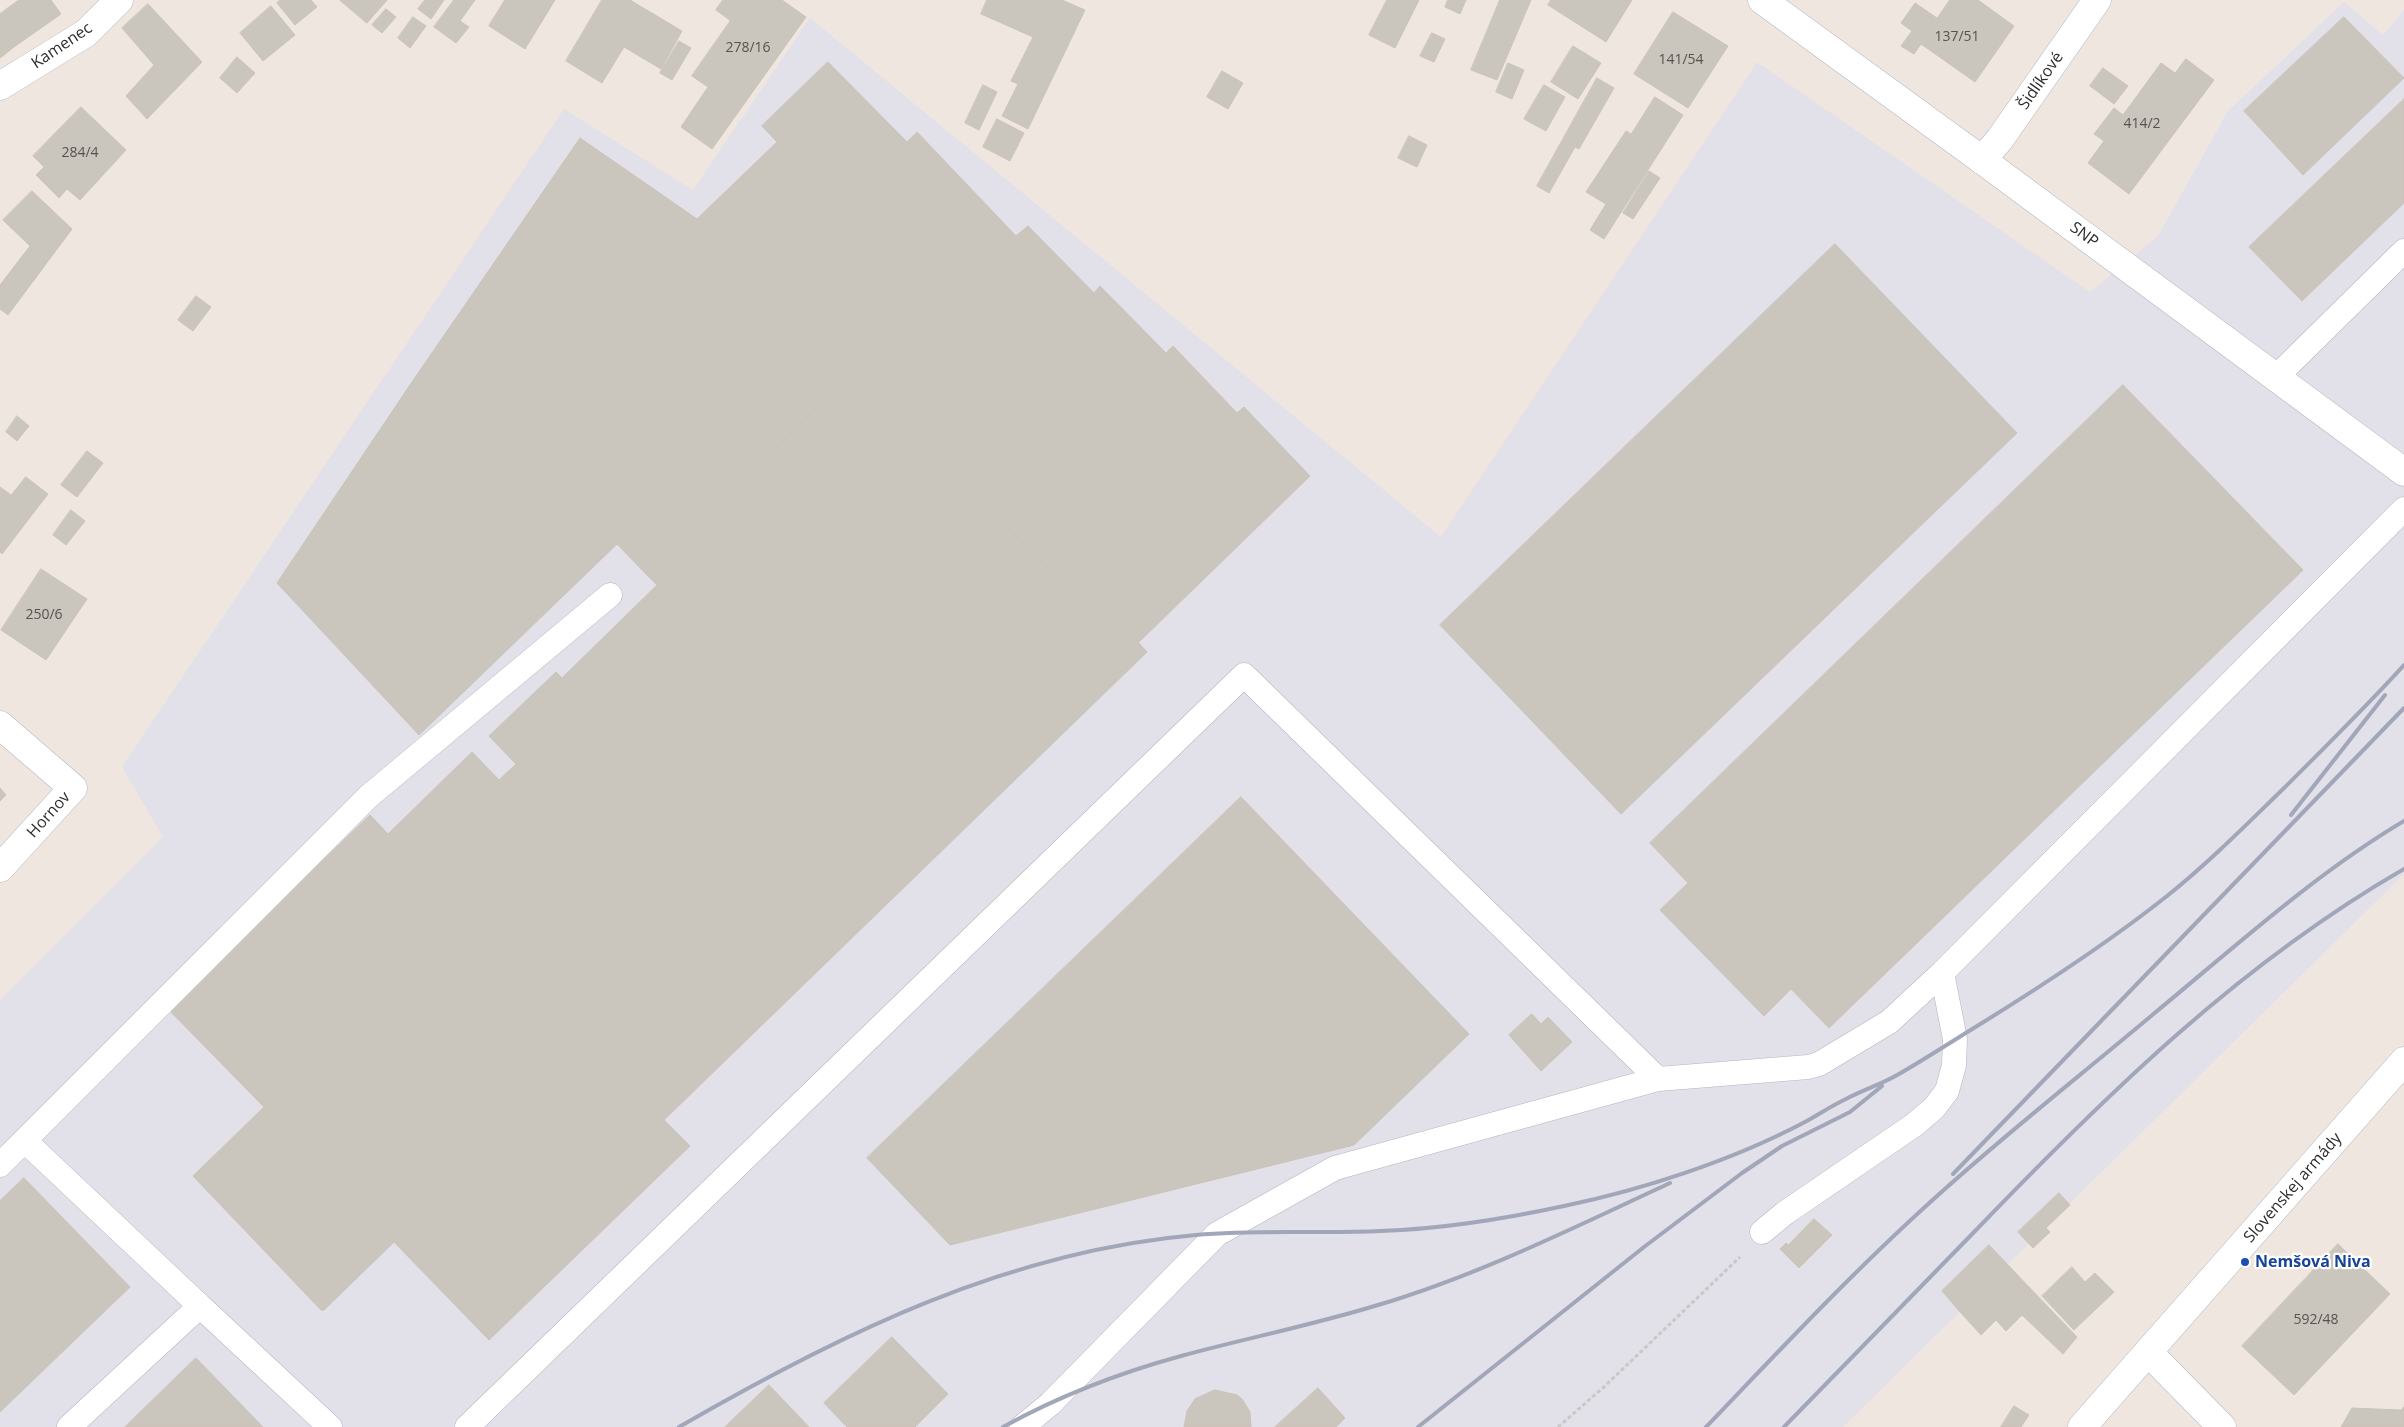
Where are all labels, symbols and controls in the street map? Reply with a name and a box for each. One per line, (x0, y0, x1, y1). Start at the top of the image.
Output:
street label: Kamenec (28, 19, 96, 73)
house number: 137/51 (1934, 29, 1980, 45)
house number: 278/16 (725, 40, 771, 56)
street label: Šidlíkové (2014, 49, 2068, 113)
house number: 141/54 (1658, 52, 1704, 68)
house number: 414/2 (2123, 116, 2161, 132)
house number: 284/4 (61, 145, 99, 161)
street label: SNP (2066, 218, 2102, 252)
house number: 250/6 (25, 607, 63, 623)
street label: Hornov (23, 788, 75, 842)
street label: Slovenskej armády (2240, 1129, 2346, 1247)
place label: Nemšová Niva (2255, 1252, 2371, 1272)
marker: Nemšová Niva (2239, 1256, 2251, 1268)
house number: 592/48 (2293, 1312, 2339, 1328)

